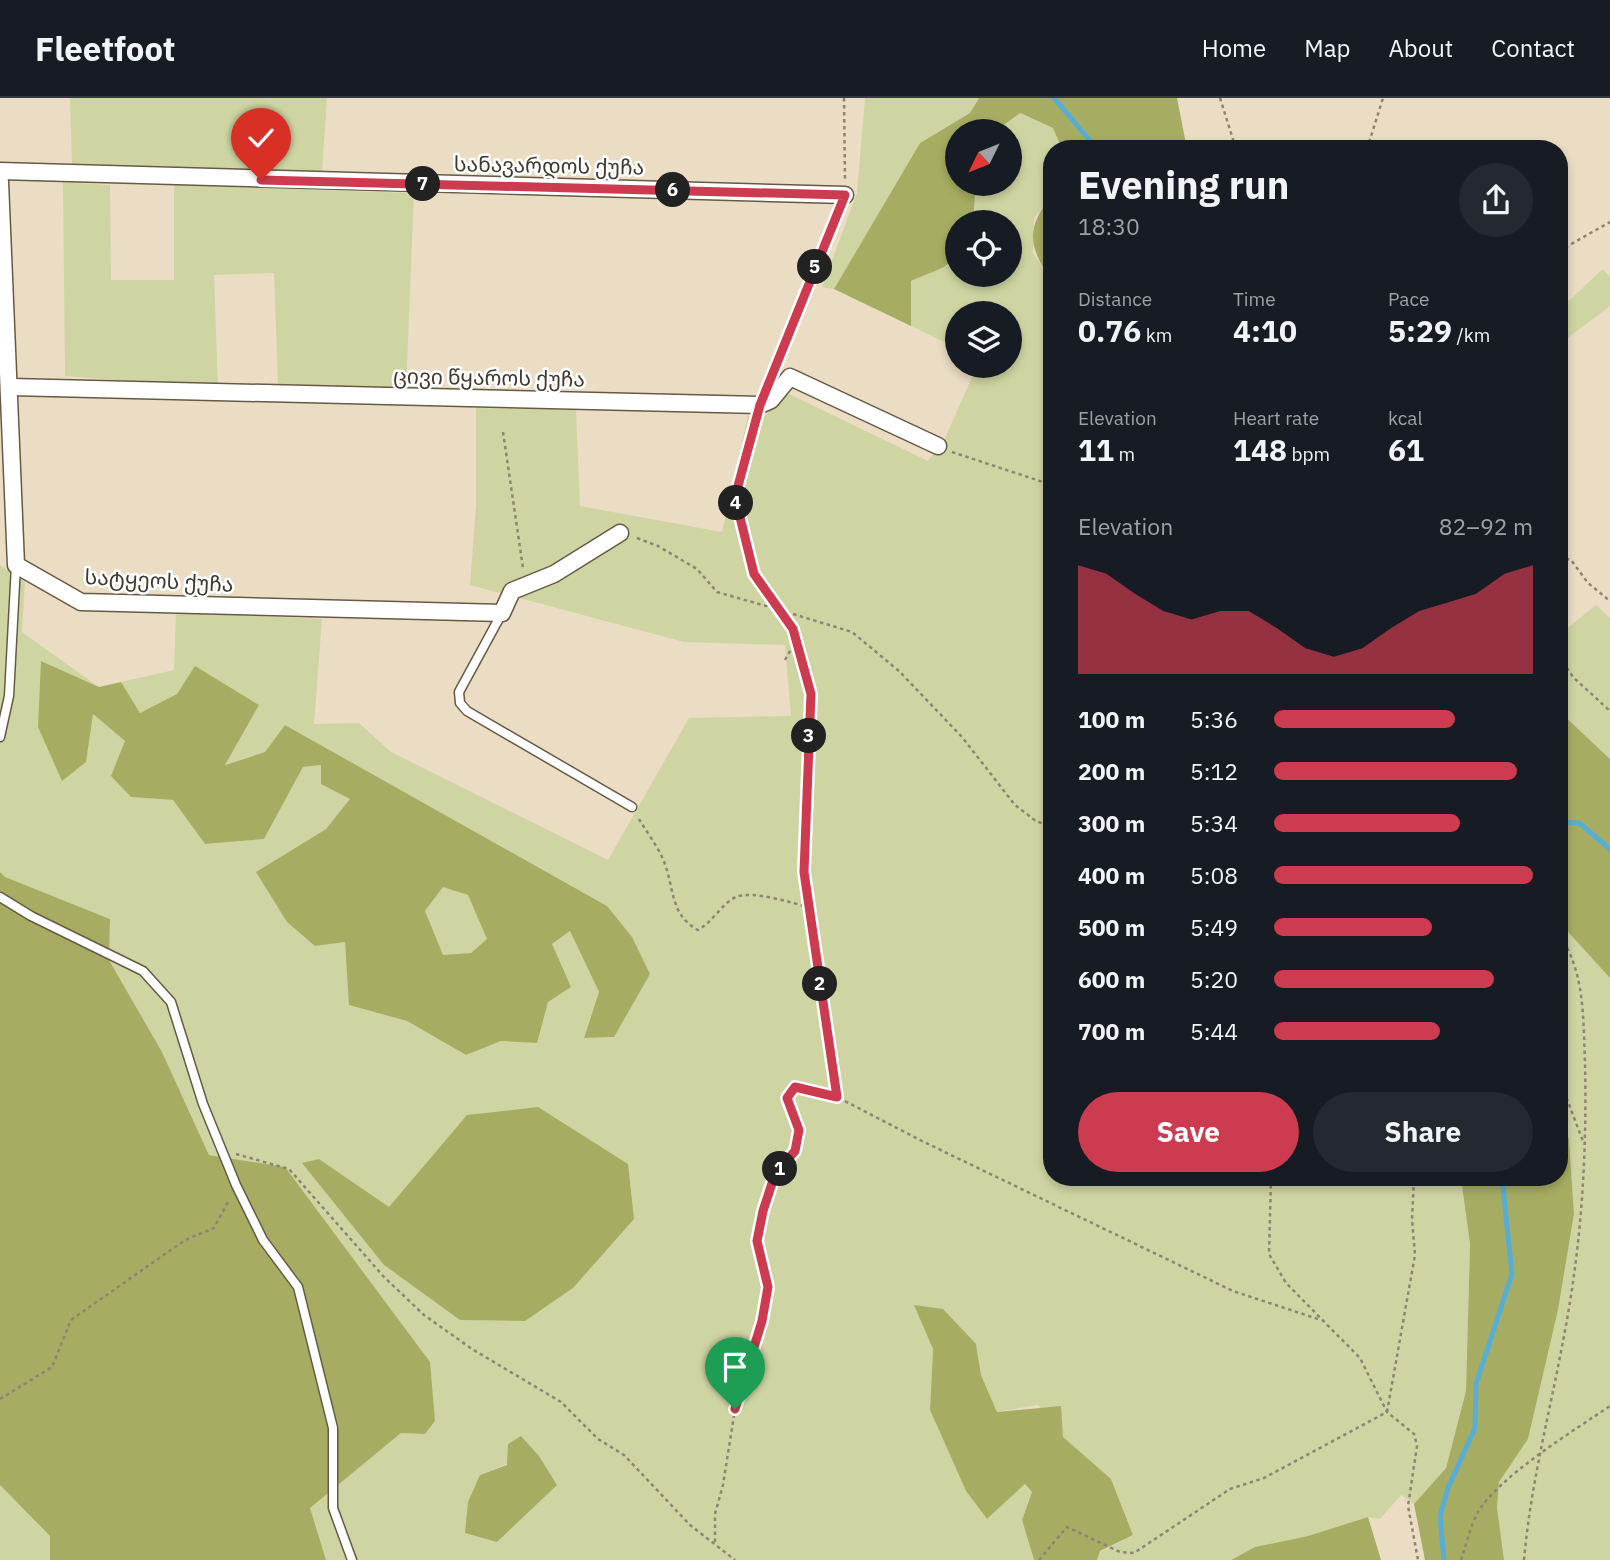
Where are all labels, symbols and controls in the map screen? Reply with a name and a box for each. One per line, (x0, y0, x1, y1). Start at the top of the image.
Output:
text: Fleetfoot (35, 27, 175, 70)
text: Home (1202, 32, 1266, 64)
text: Map (1304, 32, 1350, 64)
text: About (1388, 32, 1453, 64)
text: Contact (1491, 32, 1575, 64)
pin (231, 108, 291, 180)
icon: check (242, 119, 280, 157)
north arrow (945, 119, 1022, 196)
map controls (945, 119, 1022, 378)
street label: სანავარდოს ქუჩა (454, 149, 644, 181)
text: Evening run (1078, 160, 1289, 209)
button: share (1459, 163, 1533, 237)
pin: 7 (406, 166, 440, 202)
text: 7 (417, 171, 428, 195)
pin: 6 (656, 172, 690, 208)
text: 6 (667, 177, 678, 201)
button: locate (945, 210, 1022, 287)
text: 18:30 (1078, 211, 1140, 241)
pin: 5 (798, 250, 832, 284)
text: 5 (809, 254, 820, 278)
text: Distance (1078, 287, 1152, 311)
text: Time (1233, 287, 1276, 311)
text: Pace (1388, 287, 1429, 311)
button: layers (945, 301, 1022, 378)
text: 0.76 (1078, 311, 1141, 350)
text: 4:10 (1233, 311, 1297, 350)
text: 5:29 (1388, 311, 1452, 350)
text: km (1141, 323, 1172, 347)
text: /km (1452, 323, 1490, 347)
street label: ცივი წყაროს ქუჩა (393, 361, 585, 393)
text: Elevation (1078, 406, 1157, 430)
text: Heart rate (1233, 406, 1319, 430)
text: kcal (1388, 406, 1423, 430)
text: 11 (1078, 430, 1114, 469)
text: 148 (1233, 430, 1287, 469)
text: 61 (1388, 430, 1424, 469)
text: m (1114, 442, 1135, 466)
text: bpm (1287, 442, 1330, 466)
pin: 4 (718, 486, 754, 520)
text: 4 (730, 490, 741, 514)
text: Elevation (1078, 511, 1173, 541)
text: 82–92 m (1439, 511, 1533, 541)
street label: სატყეოს ქუჩა (84, 562, 234, 598)
text: 100 m (1078, 704, 1145, 734)
text: 5:36 (1190, 704, 1238, 734)
pin: 3 (792, 718, 826, 754)
text: 3 (803, 723, 814, 747)
text: 200 m (1078, 756, 1145, 786)
text: 5:12 (1190, 756, 1238, 786)
text: 300 m (1078, 808, 1145, 838)
text: 5:34 (1190, 808, 1238, 838)
text: 400 m (1078, 860, 1145, 890)
text: 5:08 (1190, 860, 1238, 890)
text: 500 m (1078, 912, 1145, 942)
text: 5:49 (1190, 912, 1238, 942)
text: 600 m (1078, 964, 1145, 994)
text: 5:20 (1190, 964, 1238, 994)
pin: 2 (802, 966, 838, 1001)
text: 2 (814, 971, 825, 995)
text: 700 m (1078, 1016, 1145, 1046)
text: 5:44 (1190, 1016, 1238, 1046)
button: Save (1078, 1092, 1299, 1172)
button: Share (1313, 1092, 1533, 1172)
pin: 1 (762, 1152, 798, 1186)
text: 1 (774, 1156, 785, 1180)
pin (705, 1337, 765, 1409)
icon: arrive (716, 1348, 754, 1386)

